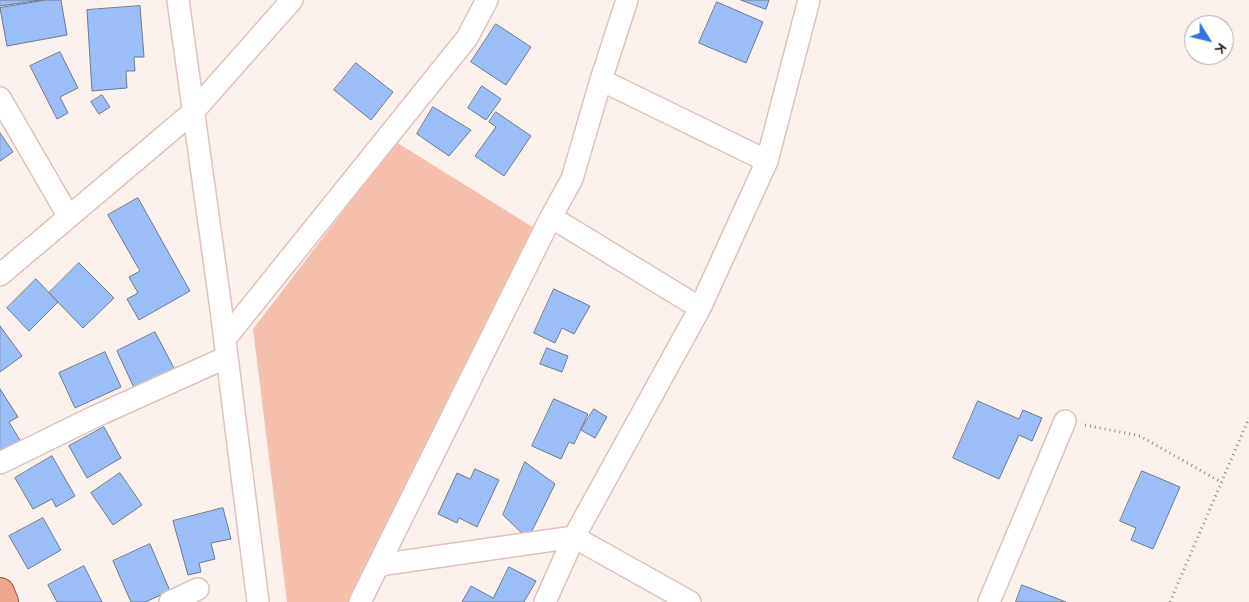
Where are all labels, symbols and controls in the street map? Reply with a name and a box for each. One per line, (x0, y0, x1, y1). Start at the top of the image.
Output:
north arrow (1184, 15, 1234, 65)
text: K (1211, 40, 1230, 57)

